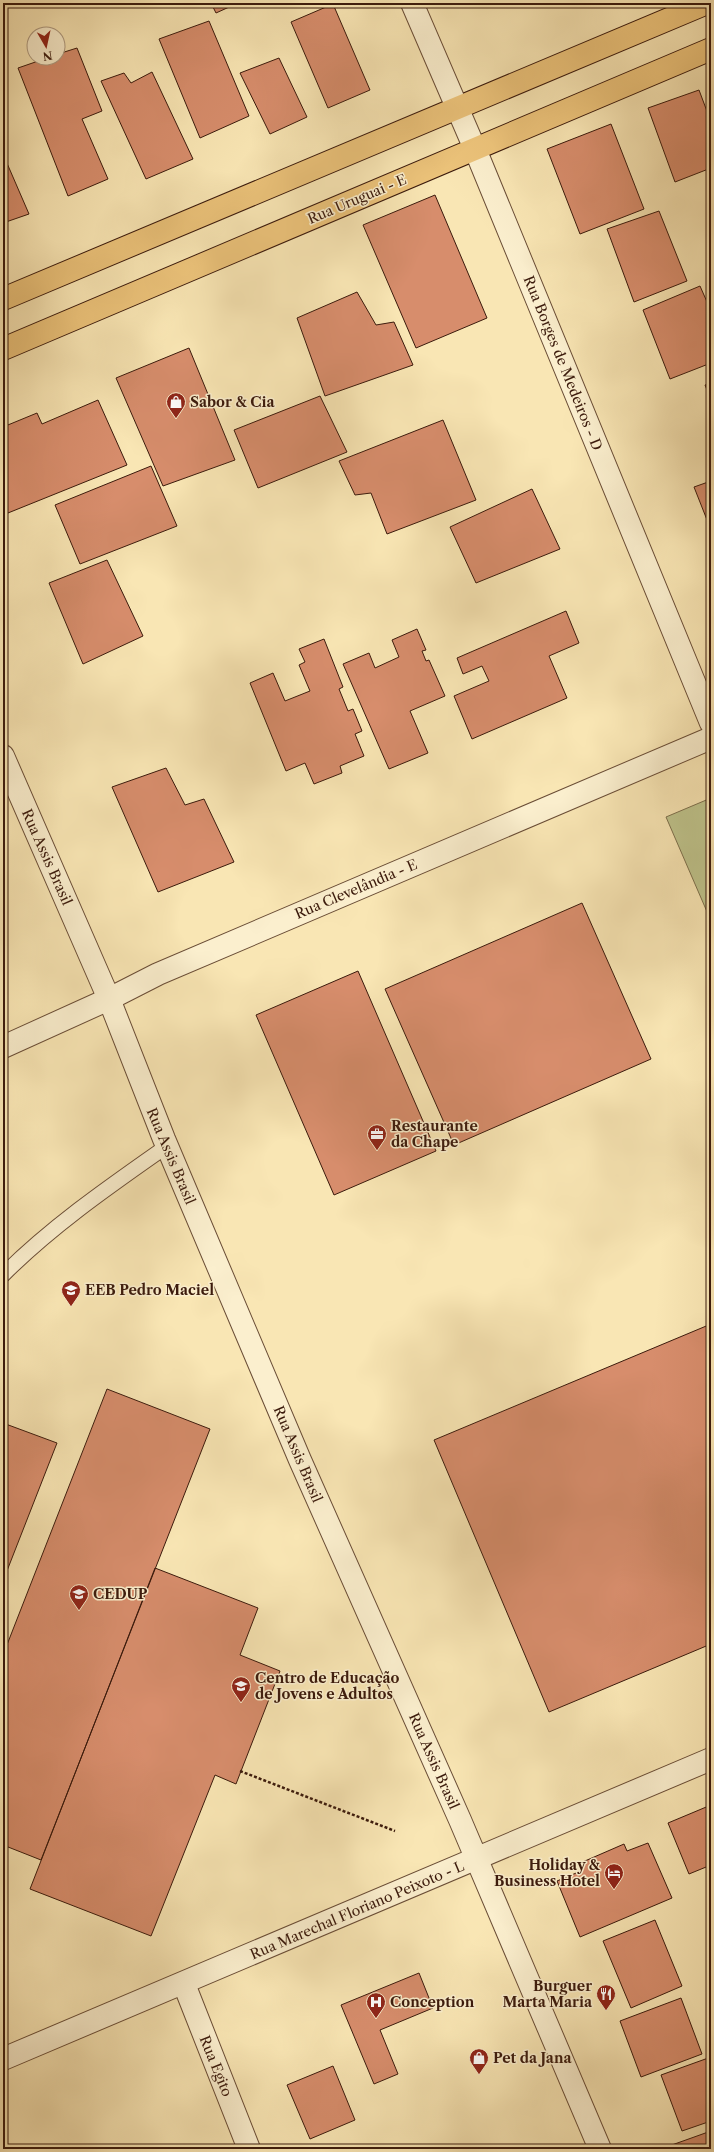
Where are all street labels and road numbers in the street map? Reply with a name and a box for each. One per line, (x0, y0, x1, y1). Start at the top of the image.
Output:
street label: Rua Uruguai - E (305, 170, 409, 228)
street label: Rua Borges de Medeiros - D (520, 273, 606, 453)
street label: Rua Assis Brasil (18, 806, 76, 908)
street label: Rua Clevelândia - E (292, 855, 420, 923)
street label: Rua Assis Brasil (143, 1105, 199, 1207)
street label: Rua Assis Brasil (270, 1403, 326, 1505)
street label: Rua Assis Brasil (405, 1710, 463, 1812)
street label: Rua Marechal Floriano Peixoto - L (247, 1857, 467, 1963)
street label: Rua Egito (196, 2033, 236, 2099)

